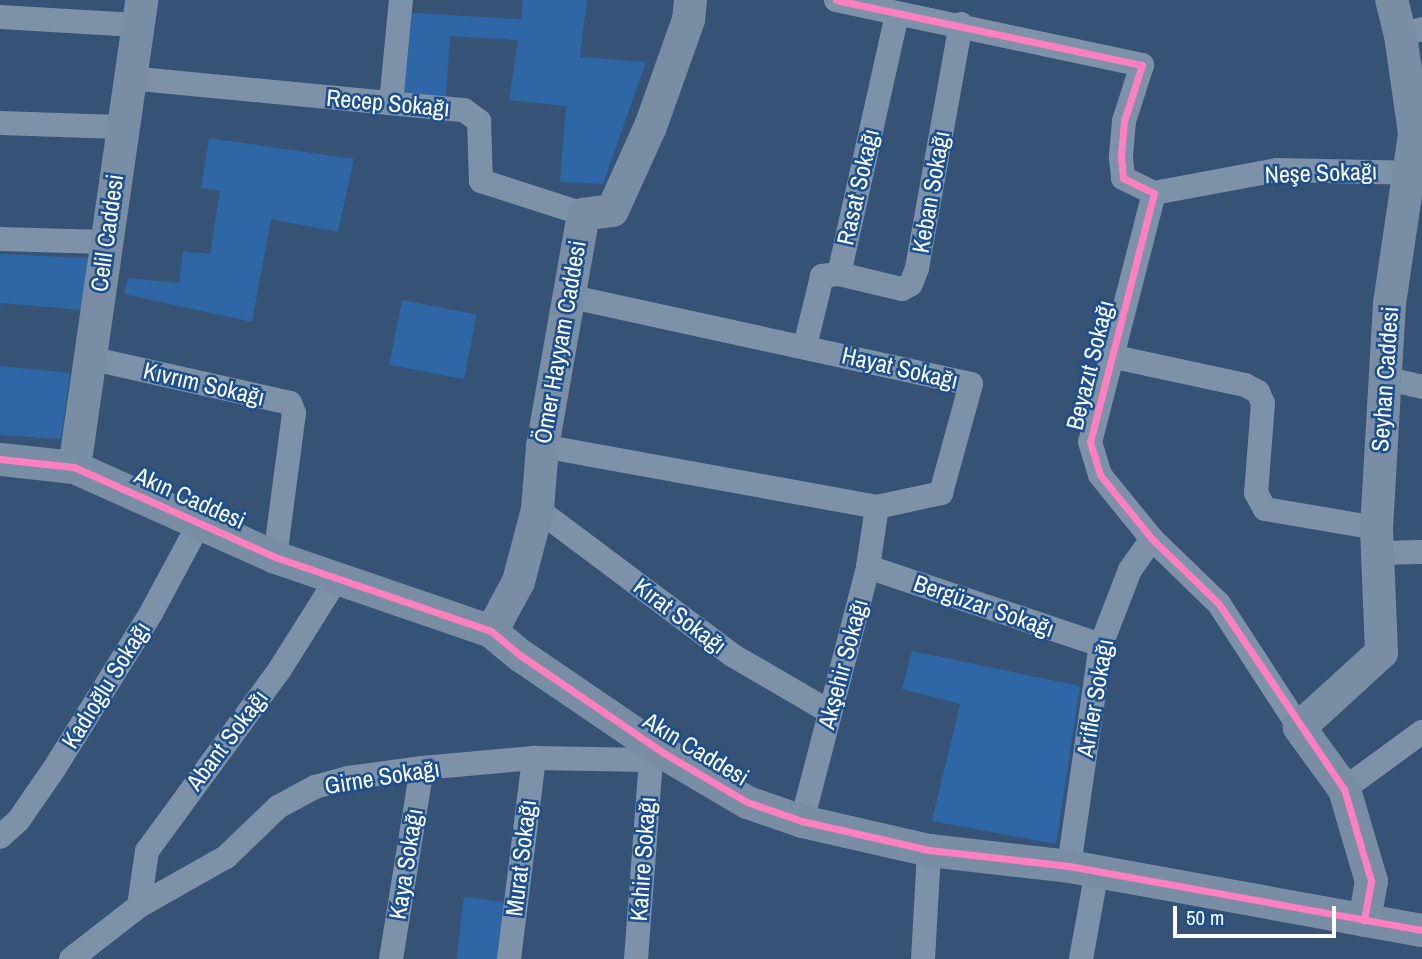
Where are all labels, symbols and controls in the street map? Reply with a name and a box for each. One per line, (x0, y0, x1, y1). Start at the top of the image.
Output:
street label: Recep Sokağı (325, 83, 451, 123)
street label: Rasat Sokağı (831, 126, 885, 248)
street label: Keban Sokağı (906, 129, 956, 255)
street label: Neşe Sokağı (1264, 157, 1378, 189)
street label: Celil Caddesi (85, 173, 129, 293)
street label: Ömer Hayyam Caddesi (528, 238, 592, 446)
street label: Beyazıt Sokağı (1060, 297, 1120, 433)
street label: Seyhan Caddesi (1366, 305, 1404, 453)
street label: Hayat Sokağı (839, 341, 961, 395)
street label: Kıvrım Sokağı (141, 356, 267, 412)
street label: Akın Caddesi (130, 461, 250, 535)
street label: Bergüzar Sokağı (910, 569, 1058, 643)
street label: Kırat Sokağı (628, 572, 732, 660)
street label: Akşehir Sokağı (812, 596, 874, 732)
street label: Kadıoğlu Sokağı (56, 616, 156, 754)
street label: Arifler Sokağı (1070, 637, 1120, 759)
street label: Abant Sokağı (180, 684, 274, 796)
street label: Akın Caddesi (638, 706, 754, 792)
street label: Girne Sokağı (322, 754, 442, 800)
street label: Kahire Sokağı (624, 796, 662, 922)
street label: Murat Sokağı (500, 798, 542, 918)
street label: Kaya Sokağı (383, 807, 429, 921)
scale bar (1177, 892, 1340, 936)
text: 50 m (1186, 903, 1224, 932)

